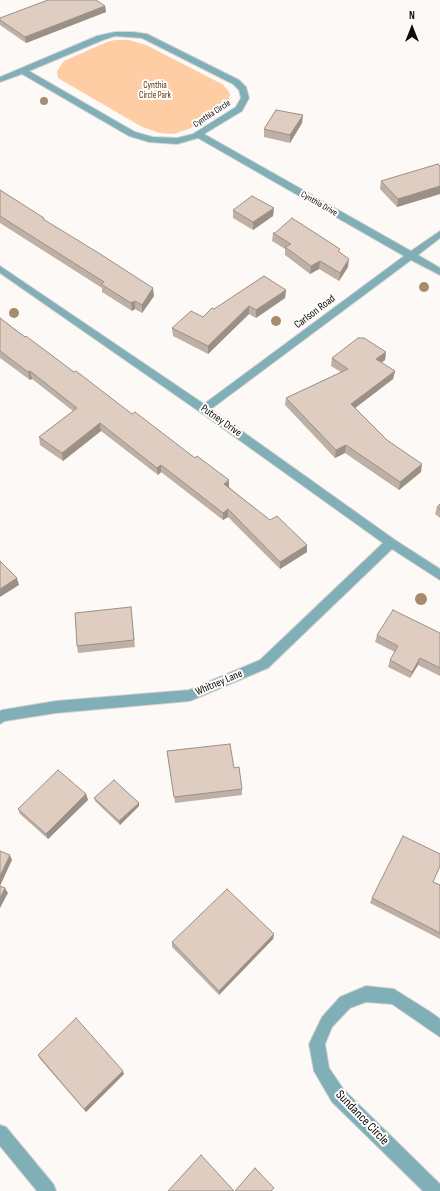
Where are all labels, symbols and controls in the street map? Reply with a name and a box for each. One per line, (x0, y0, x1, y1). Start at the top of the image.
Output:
north arrow (392, 8, 432, 48)
text: N (409, 9, 415, 22)
park label: Cynthia Circle Park (139, 81, 171, 102)
street label: Cynthia Circle (191, 98, 233, 130)
street label: Cynthia Drive (299, 189, 339, 219)
street label: Carlson Road (292, 292, 338, 332)
street label: Putney Drive (198, 402, 244, 440)
street label: Whitney Lane (194, 667, 244, 699)
street label: Sundance Circle (332, 1087, 392, 1149)

